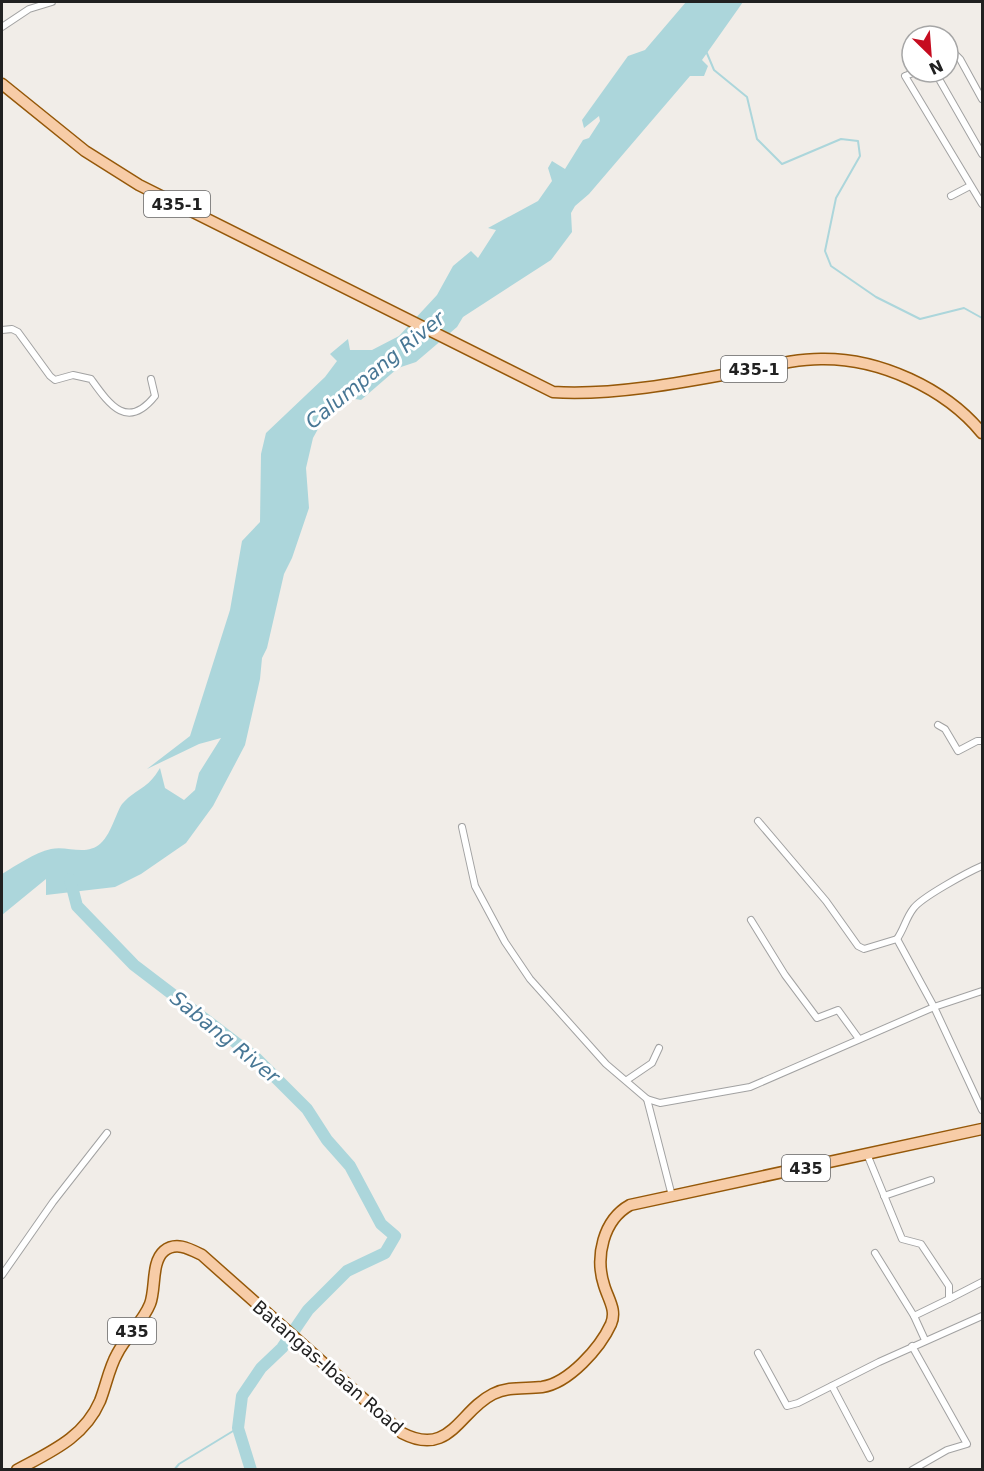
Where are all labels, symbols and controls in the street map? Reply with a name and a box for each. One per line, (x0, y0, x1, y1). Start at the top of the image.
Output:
north arrow (900, 24, 960, 84)
text: N (926, 56, 946, 79)
road number: 435-1 (144, 191, 210, 217)
water label: Calumpang River (300, 305, 451, 434)
road number: 435-1 (721, 356, 787, 382)
water label: Sabang River (166, 986, 286, 1089)
road number: 435 (782, 1155, 830, 1181)
street label: Batangas-Ibaan Road (249, 1296, 407, 1438)
road number: 435 (108, 1318, 156, 1344)

